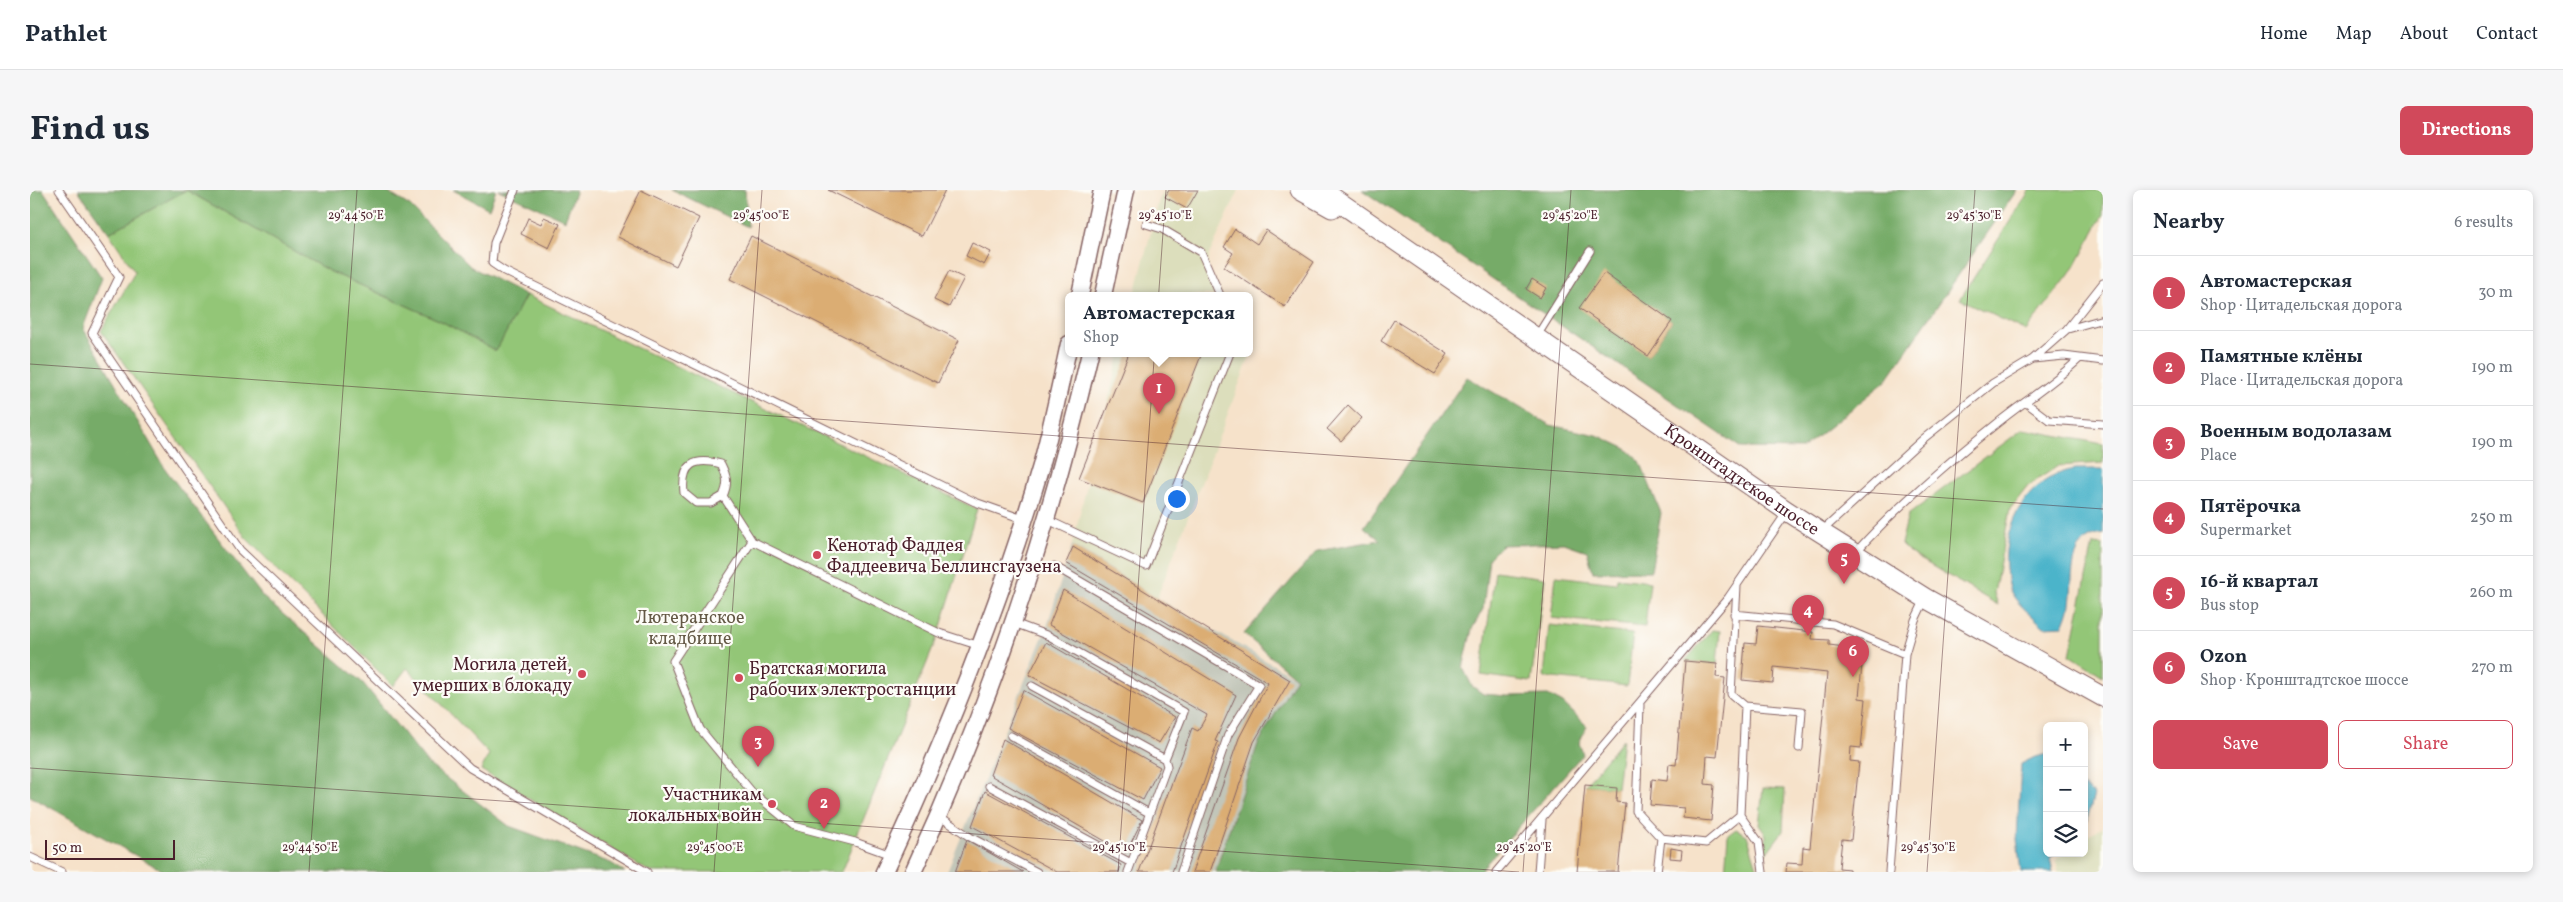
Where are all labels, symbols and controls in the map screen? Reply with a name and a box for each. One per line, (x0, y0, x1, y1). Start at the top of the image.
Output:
text: Pathlet (25, 18, 107, 52)
text: Home (2260, 22, 2308, 47)
text: Map (2336, 22, 2372, 47)
text: About (2400, 22, 2448, 47)
text: Contact (2476, 22, 2538, 47)
text: Find us (30, 106, 150, 154)
button: Directions (2400, 106, 2533, 155)
text: 29°44'50"E (328, 208, 384, 224)
text: 29°45'00"E (733, 208, 789, 224)
text: 29°45'10"E (1138, 208, 1192, 224)
text: 29°45'20"E (1542, 208, 1598, 224)
text: 29°45'30"E (1946, 208, 2002, 224)
text: Nearby (2153, 208, 2224, 237)
text: 6 results (2454, 212, 2513, 234)
text: Автомастерская (2200, 269, 2352, 295)
text: 1 (2166, 282, 2172, 304)
text: 30 m (2478, 282, 2513, 304)
popup (1065, 292, 1253, 357)
text: Shop · Цитадельская дорога (2200, 295, 2402, 317)
text: Автомастерская (1083, 301, 1235, 327)
text: Shop (1083, 327, 1119, 349)
text: Памятные клёны (2200, 344, 2363, 370)
text: 2 (2165, 357, 2173, 379)
text: 190 m (2471, 357, 2513, 379)
text: Place · Цитадельская дорога (2200, 370, 2403, 392)
pin: 1 (1143, 373, 1175, 414)
street label: Кронштадтское шоссе (1658, 419, 1824, 542)
text: Военным водолазам (2200, 419, 2392, 445)
text: 3 (2165, 432, 2173, 454)
text: 190 m (2471, 432, 2513, 454)
text: Place (2200, 445, 2237, 467)
your location (1164, 486, 1190, 512)
text: Пятёрочка (2200, 494, 2301, 520)
text: 4 (2164, 507, 2174, 529)
text: 250 m (2470, 507, 2513, 529)
text: Supermarket (2200, 520, 2292, 542)
place label: Кенотаф Фаддея Фаддеевича Беллинсгаузена (827, 534, 1061, 580)
pin: 5 (1828, 543, 1860, 584)
marker: Кенотаф Фаддея Фаддеевича Беллинсгаузена (811, 549, 823, 561)
text: 16-й квартал (2200, 569, 2318, 595)
text: 5 (2165, 582, 2173, 604)
text: 260 m (2469, 582, 2513, 604)
pin: 4 (1792, 595, 1824, 636)
text: Bus stop (2200, 595, 2259, 617)
park label: Лютеранское кладбище (636, 606, 744, 652)
pin: 6 (1837, 636, 1869, 677)
text: Ozon (2200, 644, 2247, 670)
place label: Могила детей, умерших в блокаду (413, 653, 572, 699)
place label: Братская могила рабочих электростанции (749, 657, 956, 703)
text: 6 (2165, 657, 2173, 679)
text: 270 m (2471, 657, 2513, 679)
marker: Могила детей, умерших в блокаду (576, 668, 588, 680)
text: Shop · Кронштадтское шоссе (2200, 670, 2408, 692)
marker: Братская могила рабочих электростанции (733, 672, 745, 684)
button: Save (2153, 720, 2328, 769)
button: Share (2338, 720, 2513, 769)
map controls (2043, 722, 2088, 857)
button: + (2043, 722, 2088, 767)
pin: 3 (742, 726, 774, 767)
button: − (2043, 767, 2088, 812)
place label: Участникам локальных войн (628, 783, 762, 829)
pin: 2 (808, 788, 840, 829)
marker: Участникам локальных войн (766, 798, 778, 810)
button: layers (2043, 812, 2088, 857)
scale bar (45, 837, 175, 860)
text: 50 m (52, 839, 82, 858)
text: 29°44'50"E (282, 840, 338, 856)
text: 29°45'00"E (687, 840, 743, 856)
text: 29°45'10"E (1092, 840, 1146, 856)
text: 29°45'20"E (1496, 840, 1552, 856)
text: 29°45'30"E (1900, 840, 1956, 856)

